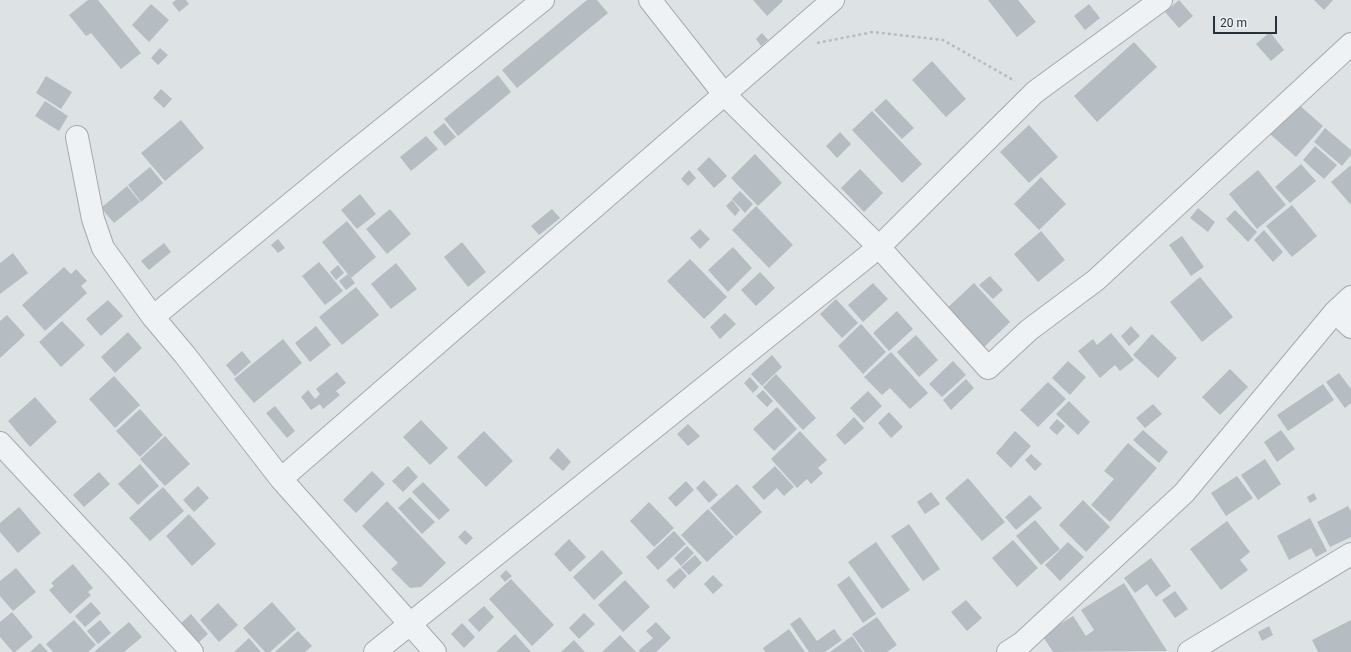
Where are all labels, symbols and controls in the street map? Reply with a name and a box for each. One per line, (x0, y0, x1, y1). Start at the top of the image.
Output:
scale bar (1215, 8, 1279, 34)
text: 20 m (1220, 16, 1247, 30)

